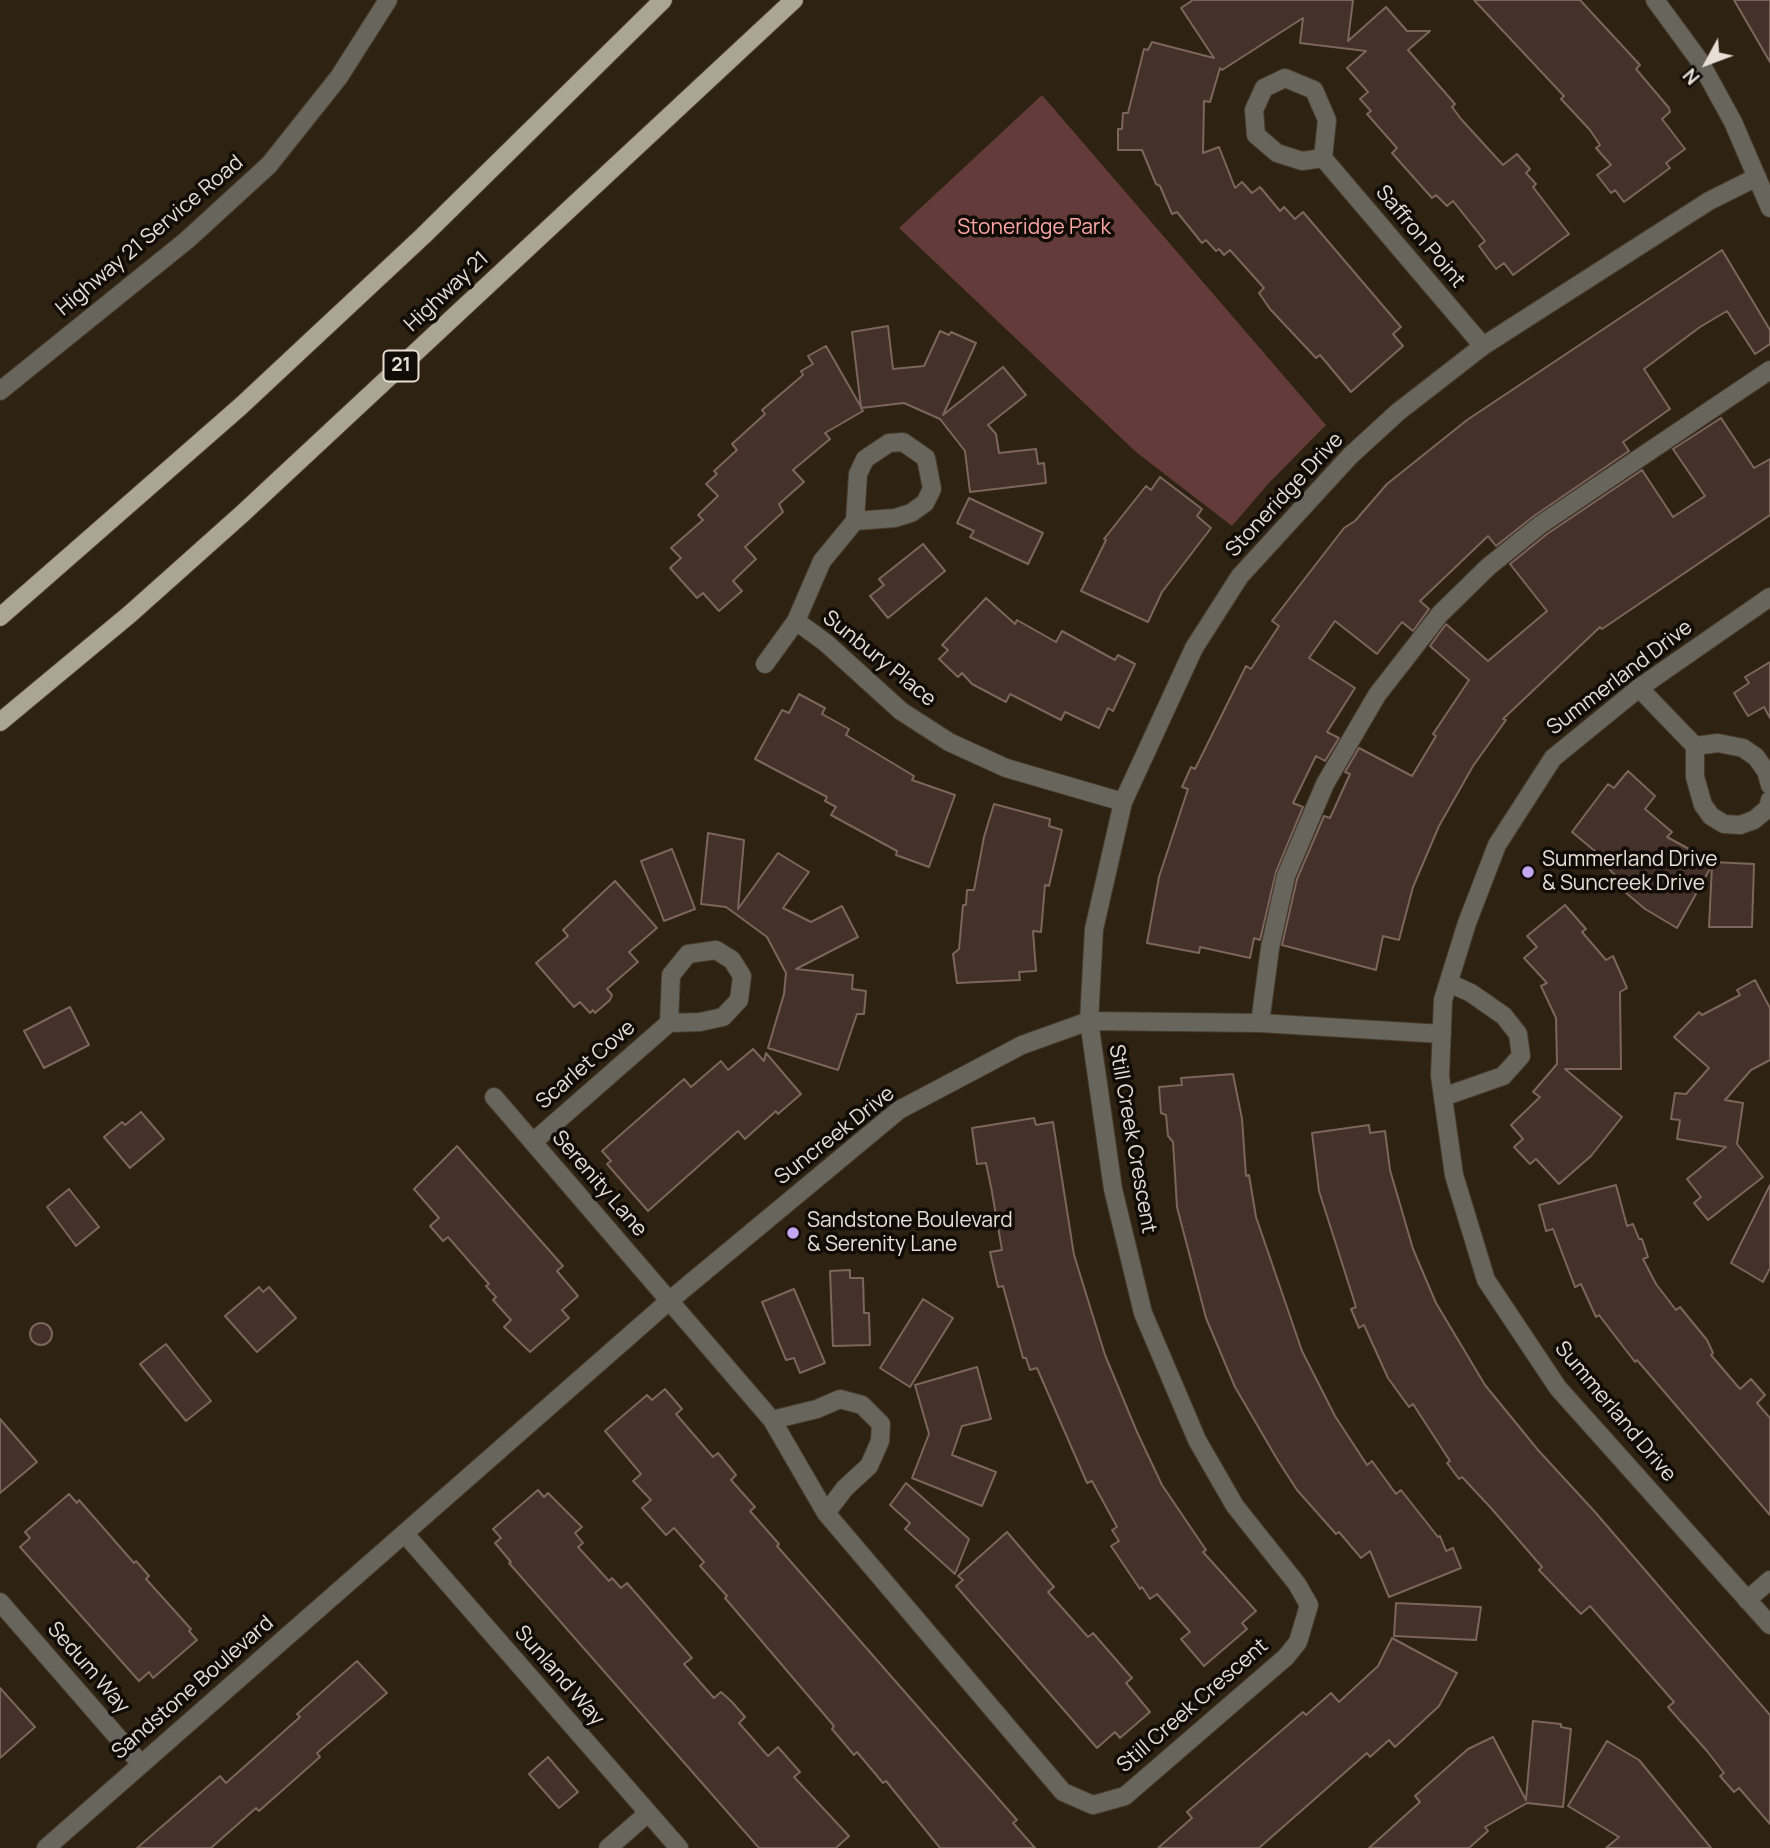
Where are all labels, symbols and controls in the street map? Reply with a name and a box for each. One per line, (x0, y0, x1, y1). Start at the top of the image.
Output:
north arrow (1672, 28, 1742, 98)
text: N (1677, 63, 1705, 90)
street label: Highway 21 Service Road (51, 150, 249, 322)
street label: Saffron Point (1370, 181, 1470, 293)
park label: Stoneridge Park (957, 215, 1111, 241)
street label: Highway 21 (400, 247, 494, 337)
road number: 21 (384, 350, 418, 382)
street label: Stoneridge Drive (1221, 428, 1349, 562)
street label: Sunbury Place (817, 606, 941, 712)
street label: Summerland Drive (1542, 615, 1698, 741)
place label: Summerland Drive & Suncreek Drive (1542, 847, 1718, 897)
marker: Summerland Drive & Suncreek Drive (1520, 864, 1536, 880)
street label: Scarlet Cove (531, 1015, 641, 1115)
street label: Still Creek Crescent (1103, 1042, 1161, 1236)
street label: Suncreek Drive (770, 1081, 900, 1191)
street label: Serenity Lane (546, 1126, 652, 1242)
place label: Sandstone Boulevard & Serenity Lane (807, 1208, 1013, 1258)
marker: Sandstone Boulevard & Serenity Lane (785, 1225, 801, 1241)
street label: Summerland Drive (1549, 1337, 1681, 1487)
street label: Sandstone Boulevard (107, 1611, 279, 1765)
street label: Sedum Way (41, 1617, 135, 1719)
street label: Sunland Way (509, 1621, 609, 1731)
street label: Still Creek Crescent (1112, 1634, 1274, 1778)

